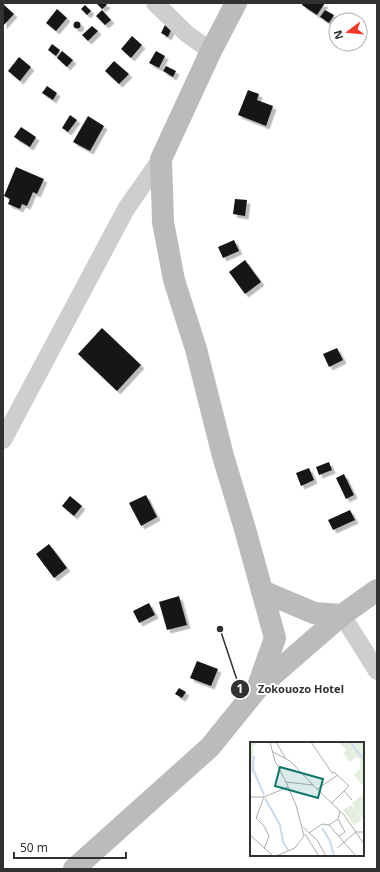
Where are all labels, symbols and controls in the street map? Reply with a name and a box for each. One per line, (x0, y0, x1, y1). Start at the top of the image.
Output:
north arrow (328, 12, 368, 52)
text: N (329, 29, 346, 41)
callout: Zokouozo Hotel (230, 678, 352, 701)
text: 1 (237, 680, 243, 697)
text: Zokouozo Hotel (258, 681, 344, 696)
inset map (250, 742, 364, 856)
scale bar (14, 834, 126, 860)
text: 50 m (20, 839, 48, 856)

